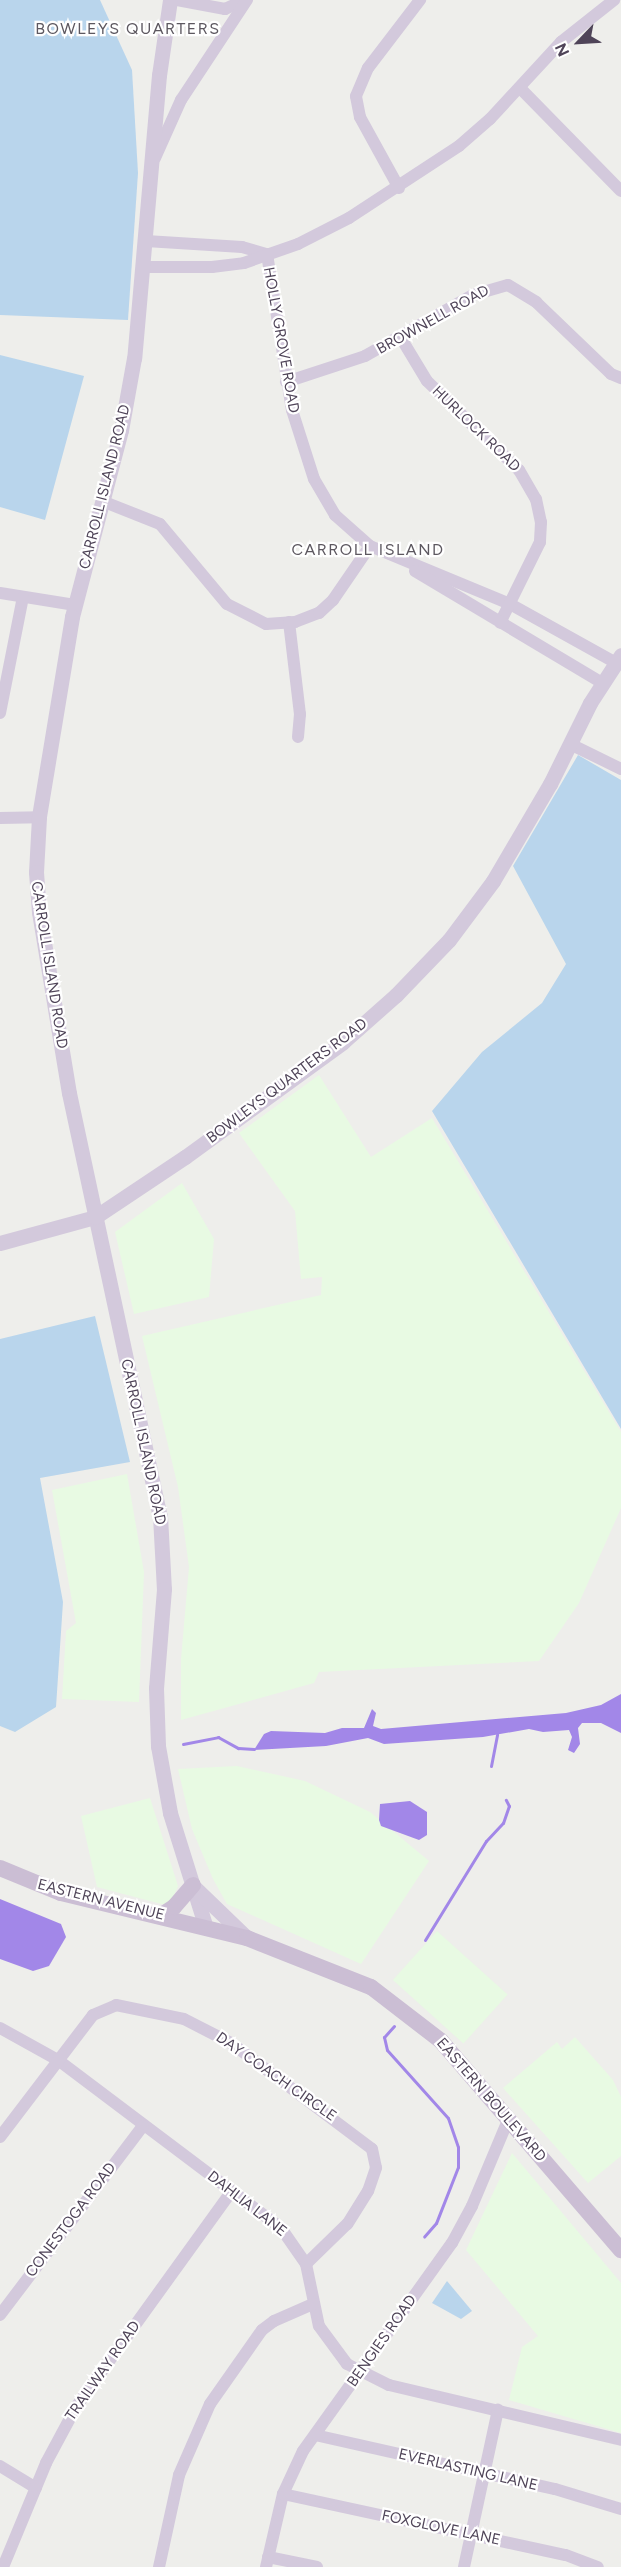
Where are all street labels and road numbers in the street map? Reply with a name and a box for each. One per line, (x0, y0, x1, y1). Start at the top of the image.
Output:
street label: HOLLY GROVE ROAD (259, 266, 303, 414)
street label: BROWNELL ROAD (374, 282, 492, 358)
street label: HURLOCK ROAD (428, 382, 524, 476)
street label: CARROLL ISLAND ROAD (76, 403, 134, 571)
street label: CARROLL ISLAND ROAD (27, 880, 71, 1050)
street label: BOWLEYS QUARTERS ROAD (203, 1015, 371, 1147)
street label: CARROLL ISLAND ROAD (117, 1357, 169, 1527)
street label: EASTERN AVENUE (36, 1876, 166, 1924)
street label: DAY COACH CIRCLE (212, 2029, 340, 2125)
street label: EASTERN BOULEVARD (432, 2035, 550, 2165)
street label: CONESTOGA ROAD (22, 2159, 120, 2281)
street label: DAHLIA LANE (204, 2167, 290, 2241)
street label: BENGIES ROAD (344, 2292, 420, 2390)
street label: TRAILWAY ROAD (62, 2318, 144, 2424)
street label: EVERLASTING LANE (397, 2445, 539, 2495)
street label: FOXGLOVE LANE (380, 2507, 502, 2549)

